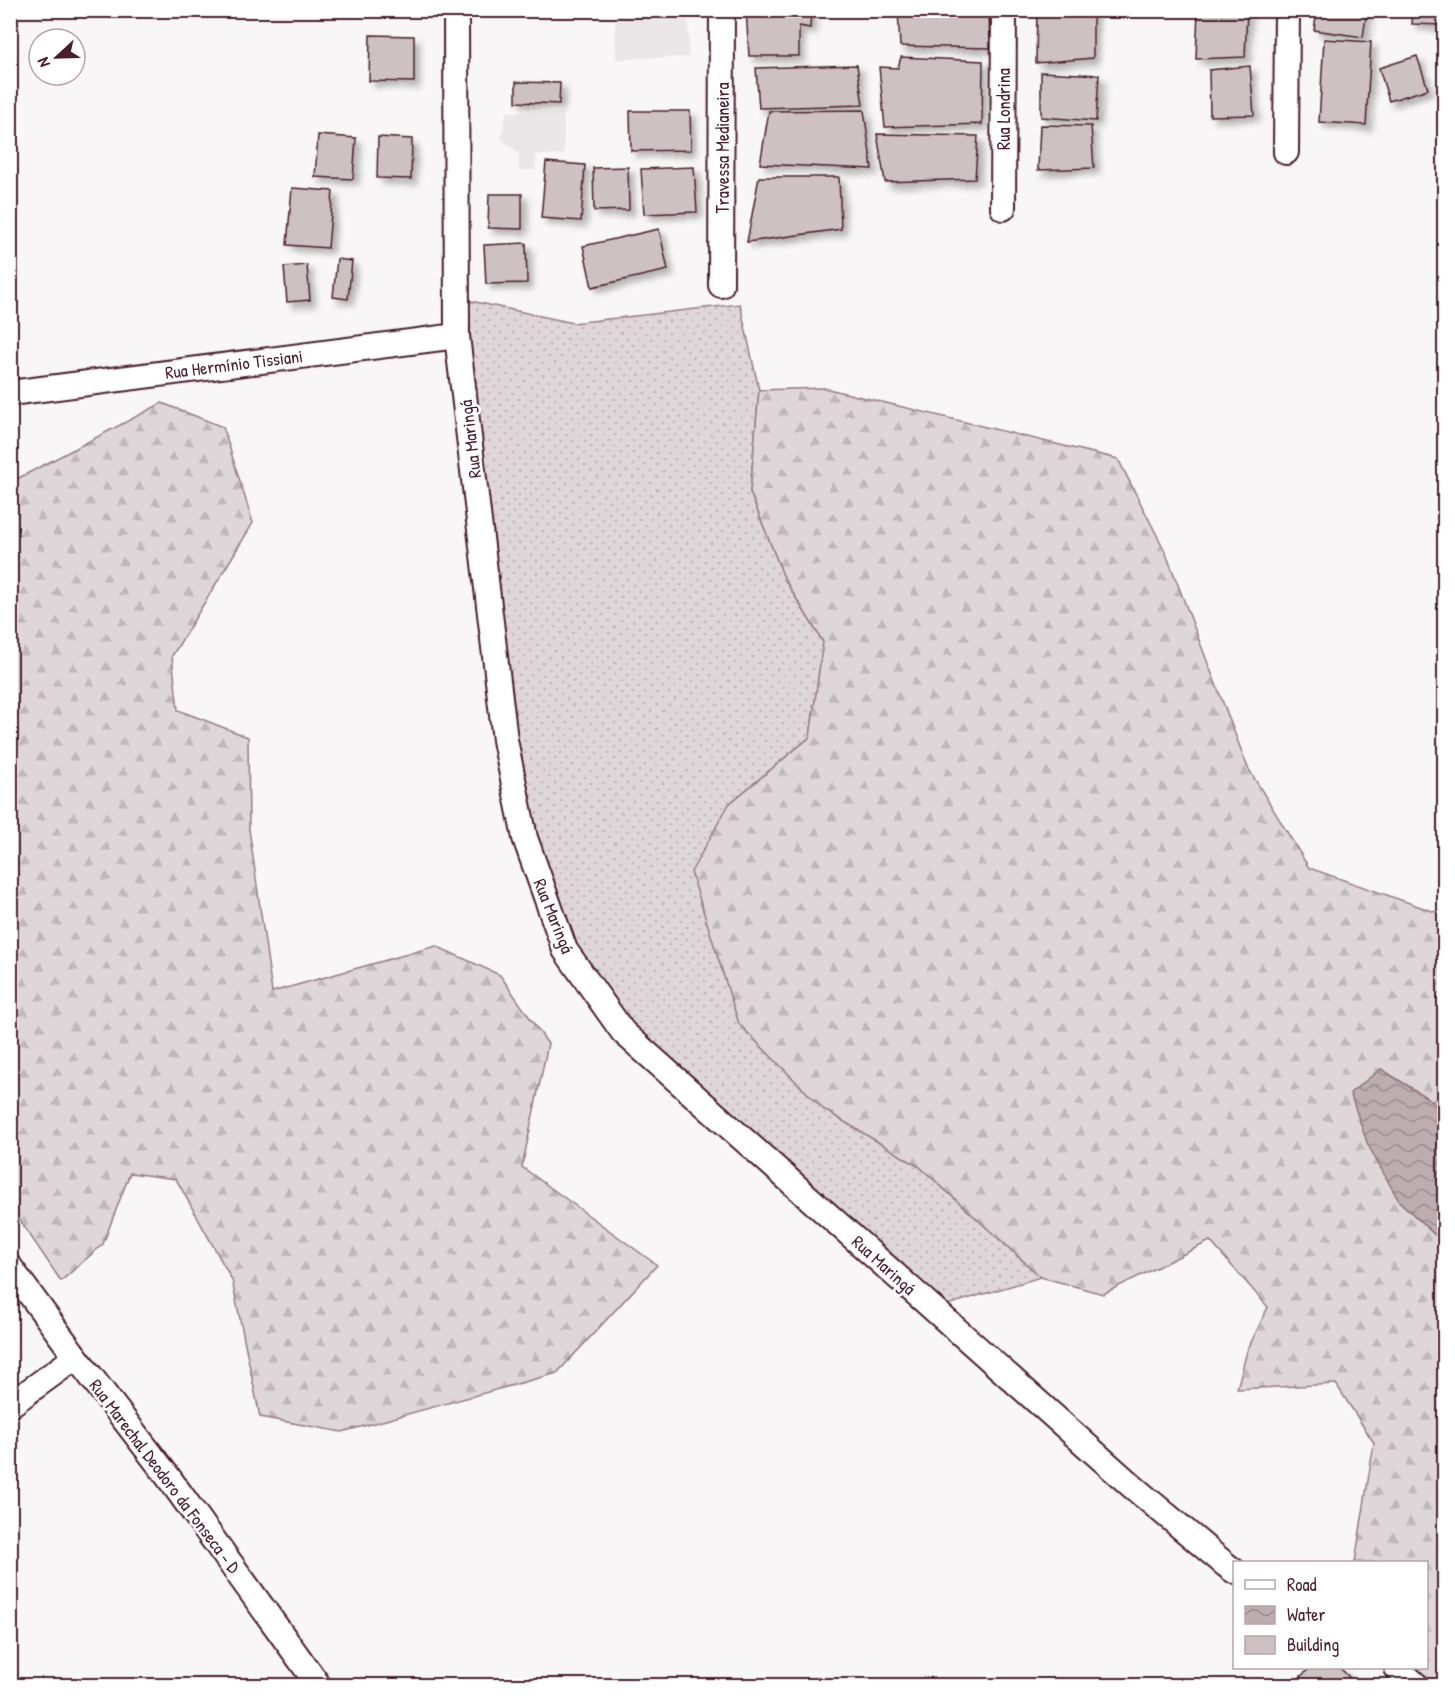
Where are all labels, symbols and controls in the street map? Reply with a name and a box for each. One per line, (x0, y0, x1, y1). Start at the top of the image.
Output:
north arrow (27, 27, 87, 87)
text: N (31, 54, 55, 71)
street label: Rua Londrina (991, 68, 1016, 150)
street label: Travessa Medianeira (710, 82, 735, 214)
street label: Rua Hermínio Tissiani (164, 343, 304, 385)
street label: Rua Maringá (453, 399, 487, 479)
street label: Rua Maringá (528, 875, 580, 957)
street label: Rua Maringá (846, 1229, 922, 1301)
street label: Rua Marechal Deodoro da Fonseca - D (84, 1374, 247, 1579)
legend (1233, 1561, 1428, 1669)
text: Road (1287, 1572, 1317, 1597)
text: Water (1287, 1602, 1325, 1627)
text: Building (1287, 1632, 1339, 1657)

